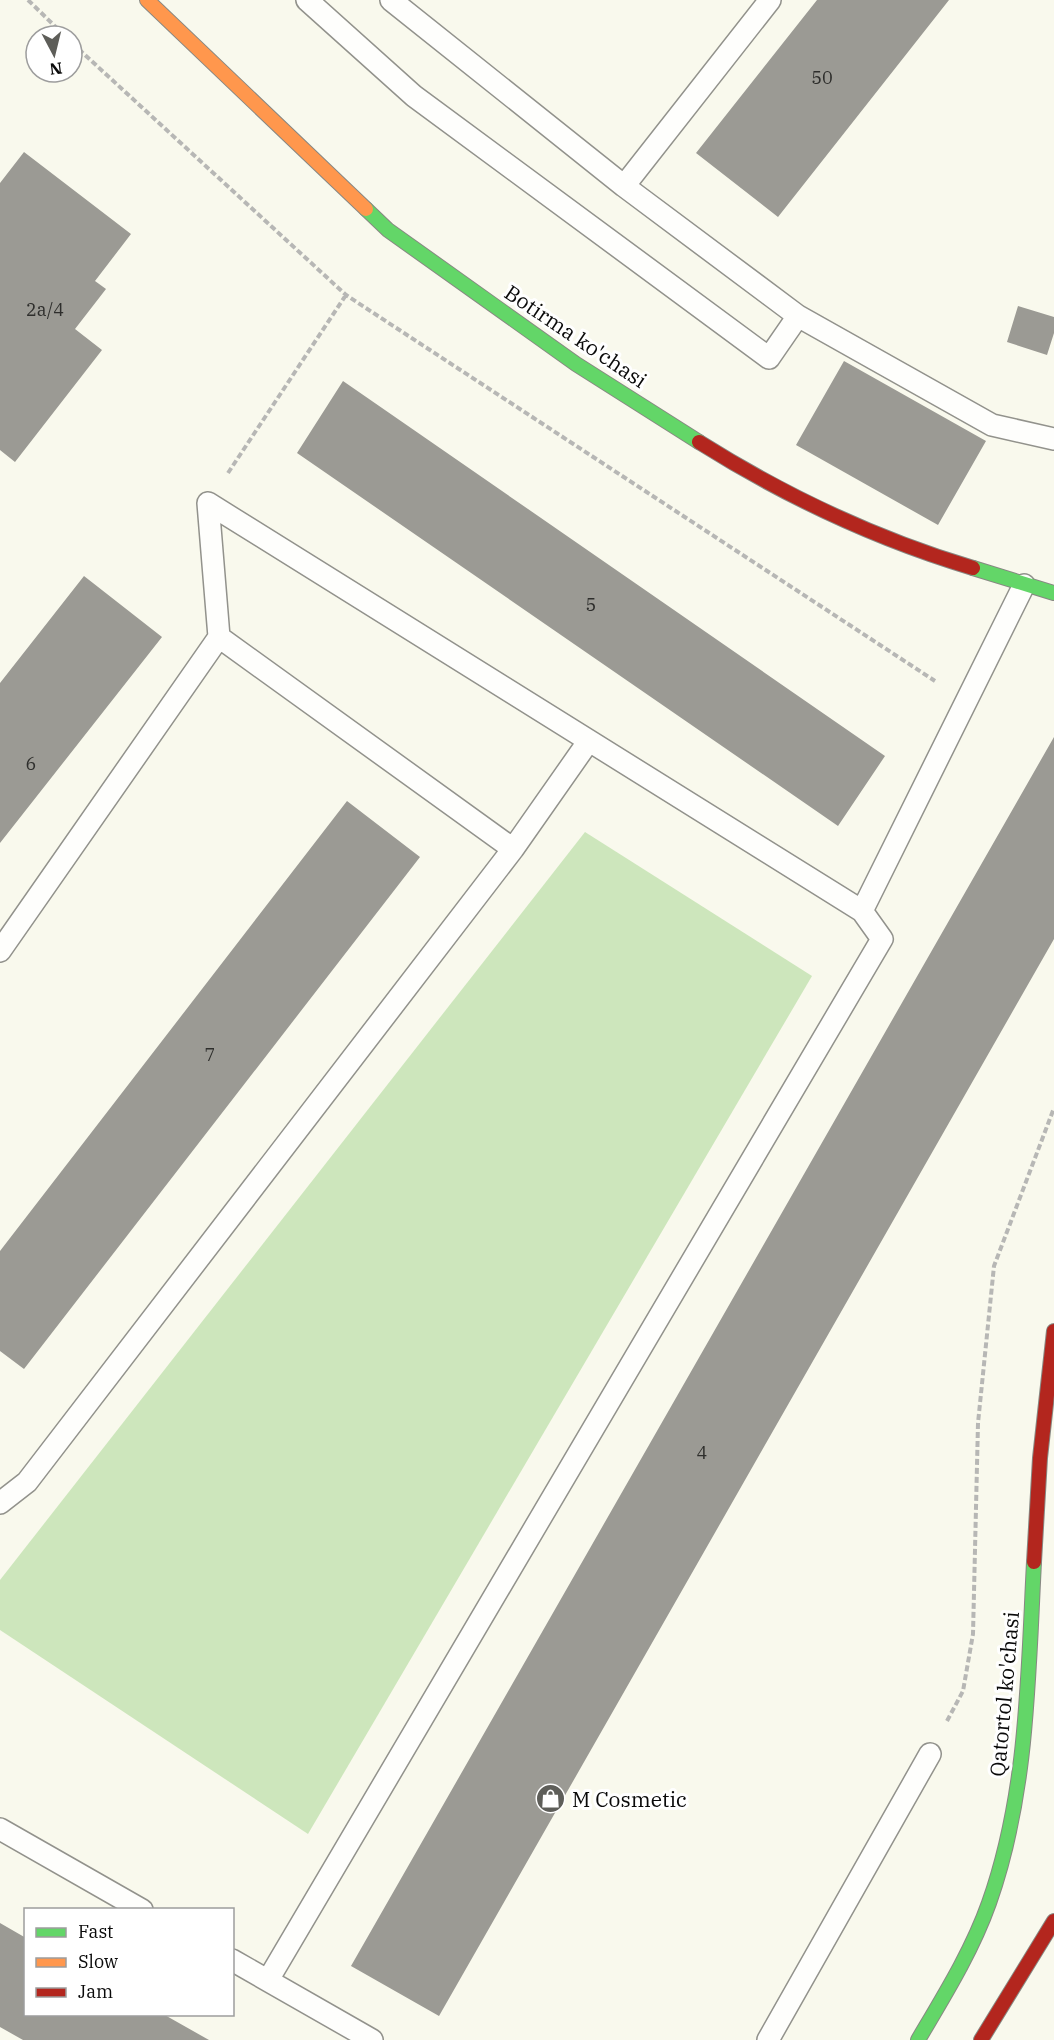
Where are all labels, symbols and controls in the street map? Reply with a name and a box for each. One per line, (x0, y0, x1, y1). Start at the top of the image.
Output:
north arrow (24, 24, 84, 84)
text: N (48, 58, 63, 80)
house number: 50 (811, 66, 833, 89)
street label: Botirma ko'chasi (499, 278, 653, 394)
house number: 2a/4 (26, 298, 64, 321)
house number: 5 (586, 593, 596, 616)
house number: 6 (26, 752, 36, 775)
house number: 7 (205, 1043, 215, 1066)
house number: 4 (697, 1441, 707, 1464)
street label: Qatortol ko'chasi (983, 1610, 1025, 1778)
shop icon: M Cosmetic (535, 1783, 567, 1815)
place label: M Cosmetic (572, 1785, 687, 1813)
legend (24, 1908, 234, 2016)
text: Fast (78, 1920, 113, 1943)
text: Slow (78, 1950, 118, 1973)
text: Jam (78, 1980, 113, 2003)

